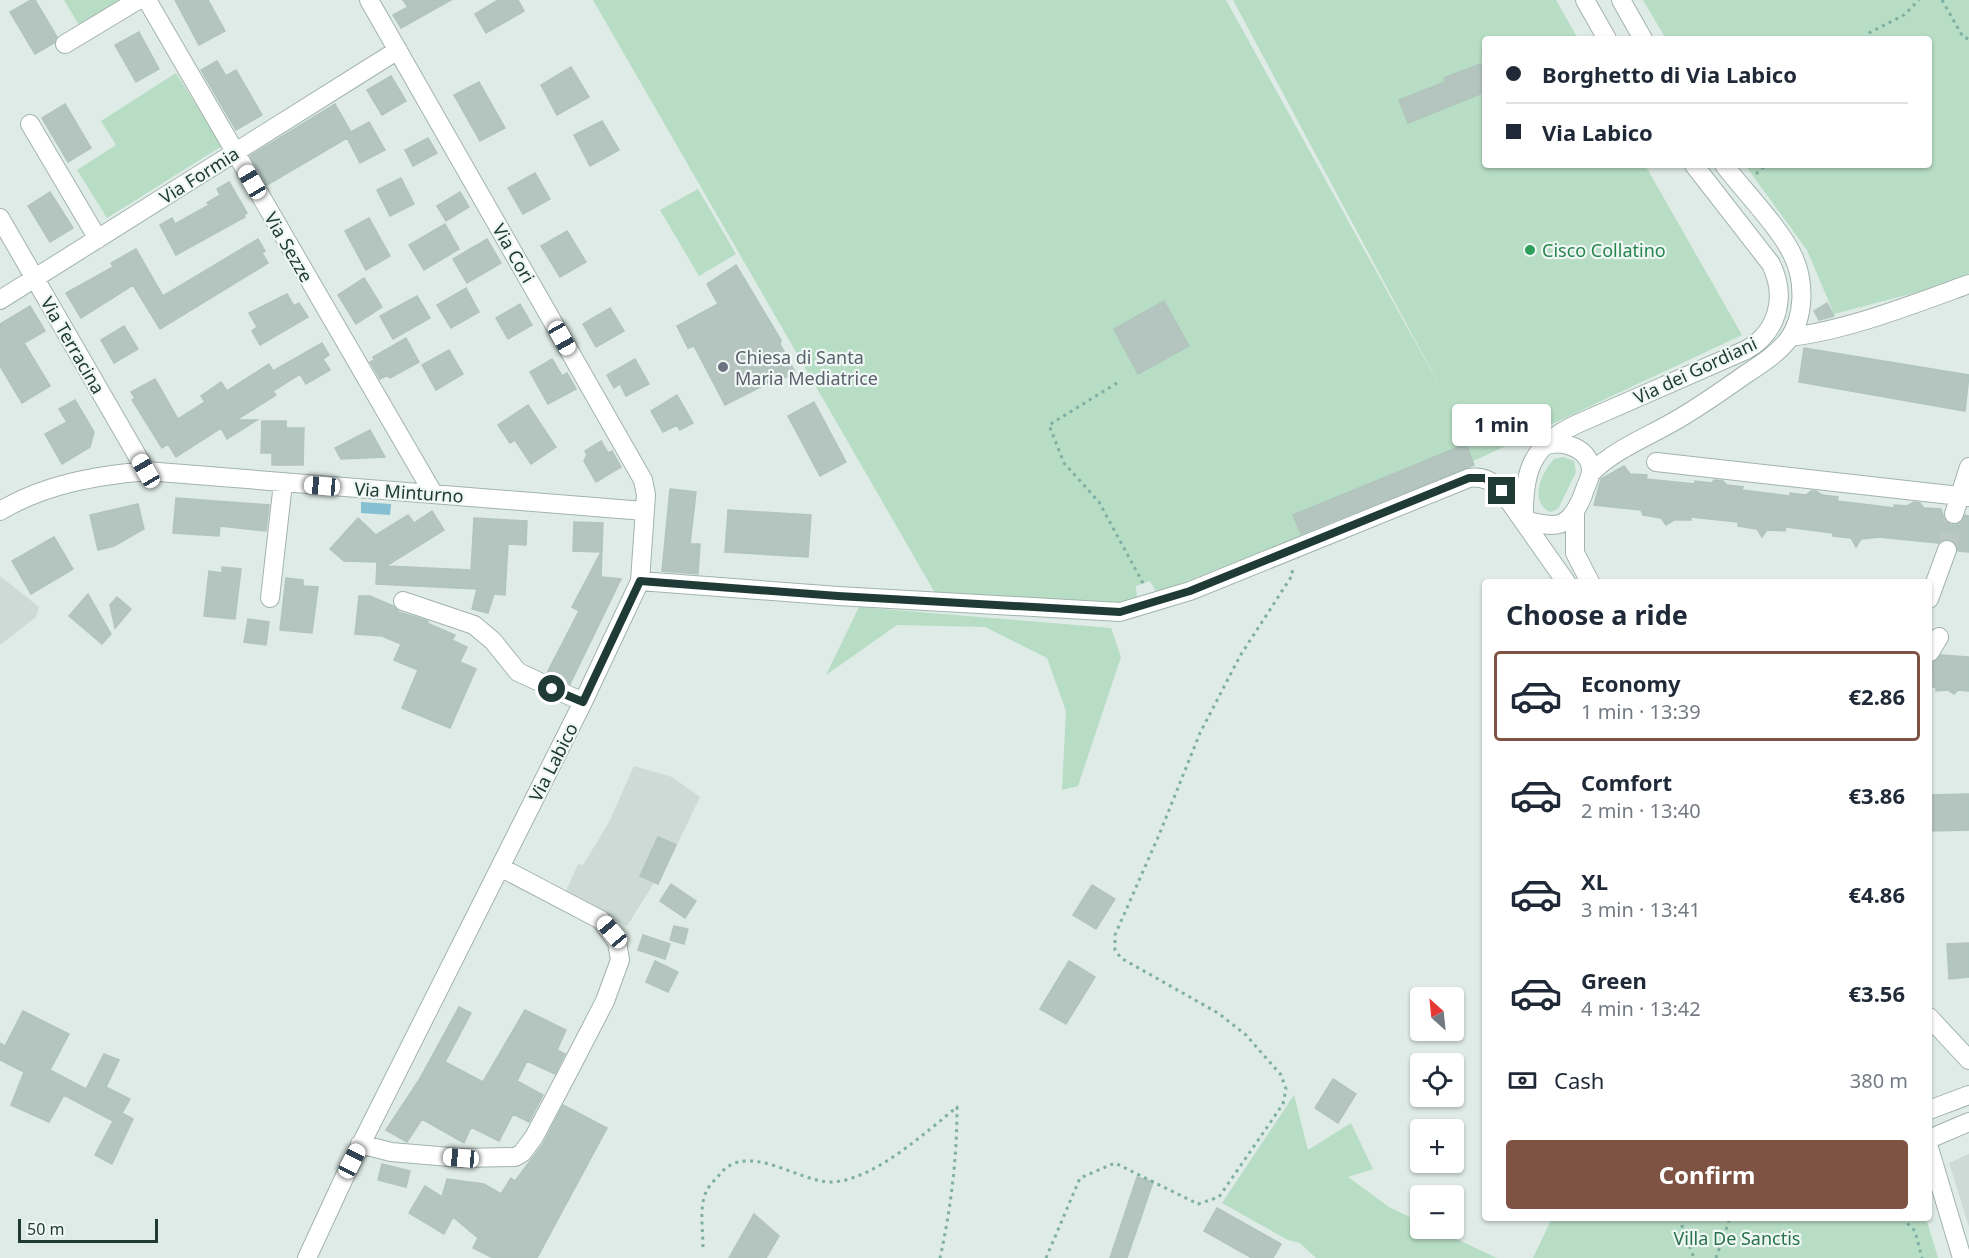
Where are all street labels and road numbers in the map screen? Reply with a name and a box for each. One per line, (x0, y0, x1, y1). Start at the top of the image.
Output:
street label: Via Formia (155, 141, 243, 209)
street label: Via Sezze (259, 208, 319, 286)
street label: Via Cori (487, 219, 541, 287)
street label: Via Terracina (36, 292, 110, 398)
street label: Via dei Gordiani (1629, 331, 1761, 409)
street label: Via Minturno (354, 476, 464, 508)
street label: Via Labico (523, 719, 583, 805)

